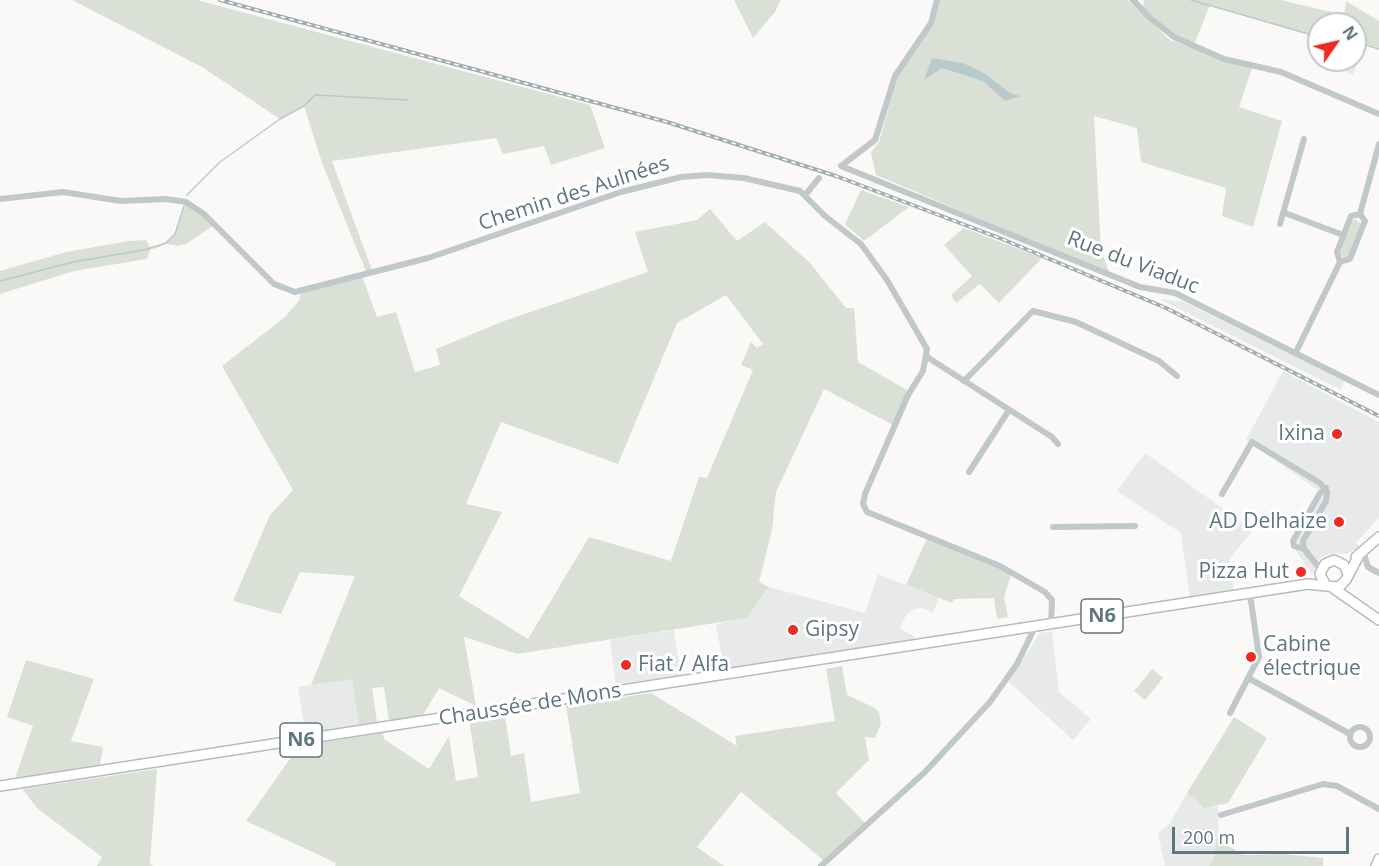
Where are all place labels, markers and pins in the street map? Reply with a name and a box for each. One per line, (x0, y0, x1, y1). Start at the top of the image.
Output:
place label: Ixina (1278, 421, 1325, 447)
marker: Ixina (1330, 427, 1344, 441)
place label: AD Delhaize (1209, 509, 1327, 535)
marker: AD Delhaize (1332, 515, 1346, 529)
place label: Pizza Hut (1198, 559, 1289, 585)
marker: Pizza Hut (1294, 565, 1308, 579)
place label: Gipsy (805, 617, 859, 643)
marker: Gipsy (786, 623, 800, 637)
place label: Cabine électrique (1263, 632, 1361, 682)
marker: Cabine électrique (1244, 650, 1258, 664)
place label: Fiat / Alfa (638, 652, 729, 678)
marker: Fiat / Alfa (619, 658, 633, 672)

